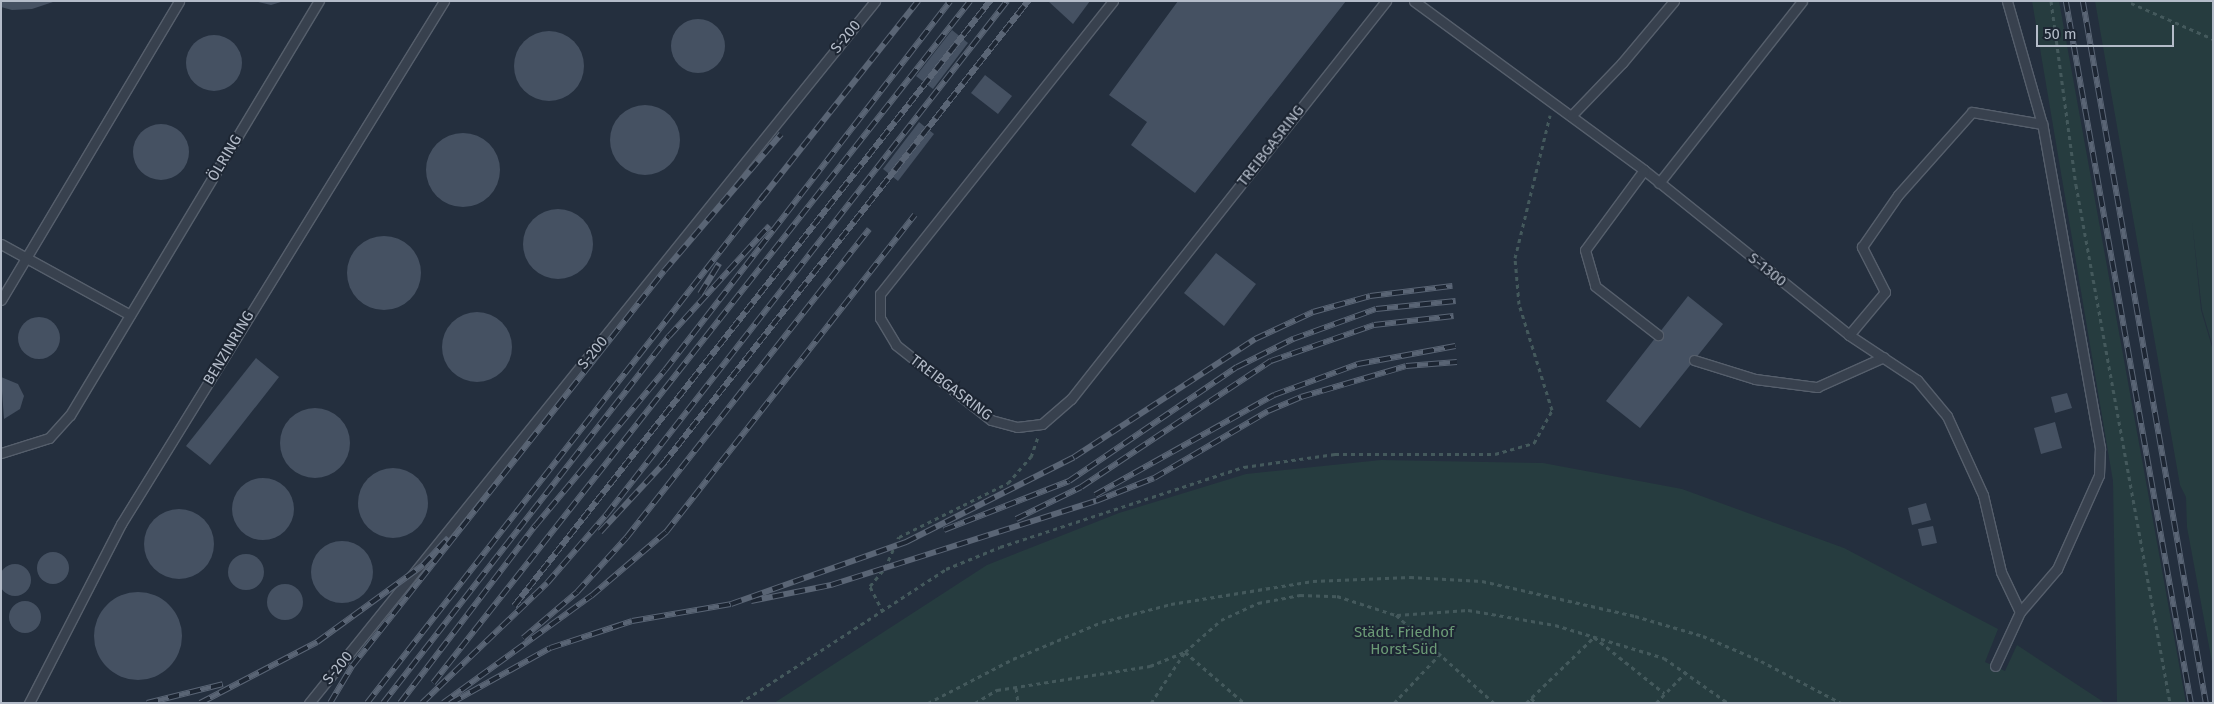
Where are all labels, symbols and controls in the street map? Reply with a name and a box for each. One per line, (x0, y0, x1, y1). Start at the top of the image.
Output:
scale bar (2039, 15, 2176, 47)
street label: S-200 (827, 17, 865, 57)
text: 50 m (2044, 25, 2077, 43)
street label: TREIBGASRING (1234, 102, 1308, 190)
street label: ÖLRING (204, 131, 246, 185)
street label: S-1300 (1744, 249, 1790, 291)
street label: BENZINRING (200, 308, 258, 388)
street label: S-200 (574, 333, 612, 373)
street label: TREIBGASRING (907, 351, 995, 425)
park label: Städt. Friedhof Horst-Süd (1354, 623, 1454, 658)
street label: S-200 (319, 648, 357, 688)

